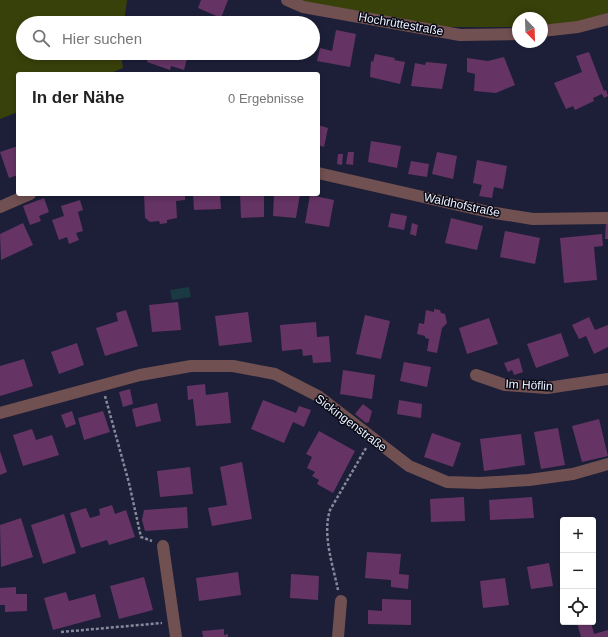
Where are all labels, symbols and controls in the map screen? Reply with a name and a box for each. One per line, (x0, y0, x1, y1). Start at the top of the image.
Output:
street label: Hochrüttestraße (357, 10, 445, 38)
north arrow (512, 12, 548, 48)
search box (16, 16, 320, 60)
icon: search (30, 27, 52, 49)
text: Hier suchen (62, 30, 142, 47)
text: In der Nähe (32, 88, 125, 107)
text: 0 Ergebnisse (228, 91, 304, 106)
street label: Waldhofstraße (423, 190, 502, 220)
street label: Im Höflin (505, 377, 553, 393)
street label: Sickingenstraße (312, 392, 390, 455)
map controls (560, 517, 596, 625)
button: + (560, 517, 596, 553)
button: − (560, 553, 596, 589)
button: locate (560, 589, 596, 625)

